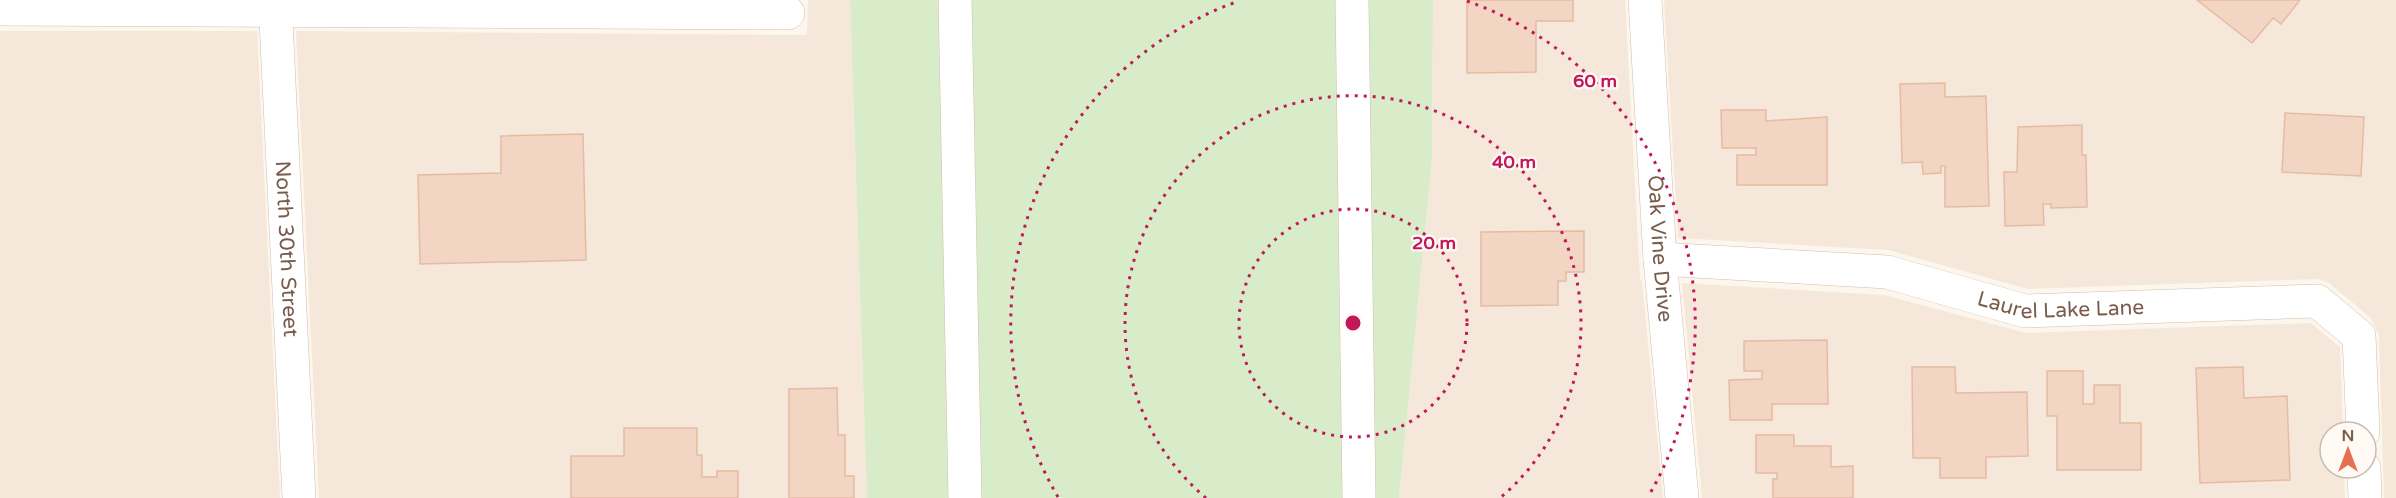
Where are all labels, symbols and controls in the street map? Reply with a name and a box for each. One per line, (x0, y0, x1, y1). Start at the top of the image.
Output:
text: 60 m (1573, 70, 1617, 92)
text: 40 m (1492, 151, 1536, 173)
street label: North 30th Street (270, 160, 303, 337)
street label: Oak Vine Drive (1642, 174, 1678, 323)
text: 20 m (1412, 232, 1456, 254)
street label: Laurel Lake Lane (1974, 286, 2145, 324)
centre of rings (1343, 313, 1363, 333)
north arrow (2318, 420, 2378, 480)
text: N (2342, 426, 2354, 446)

